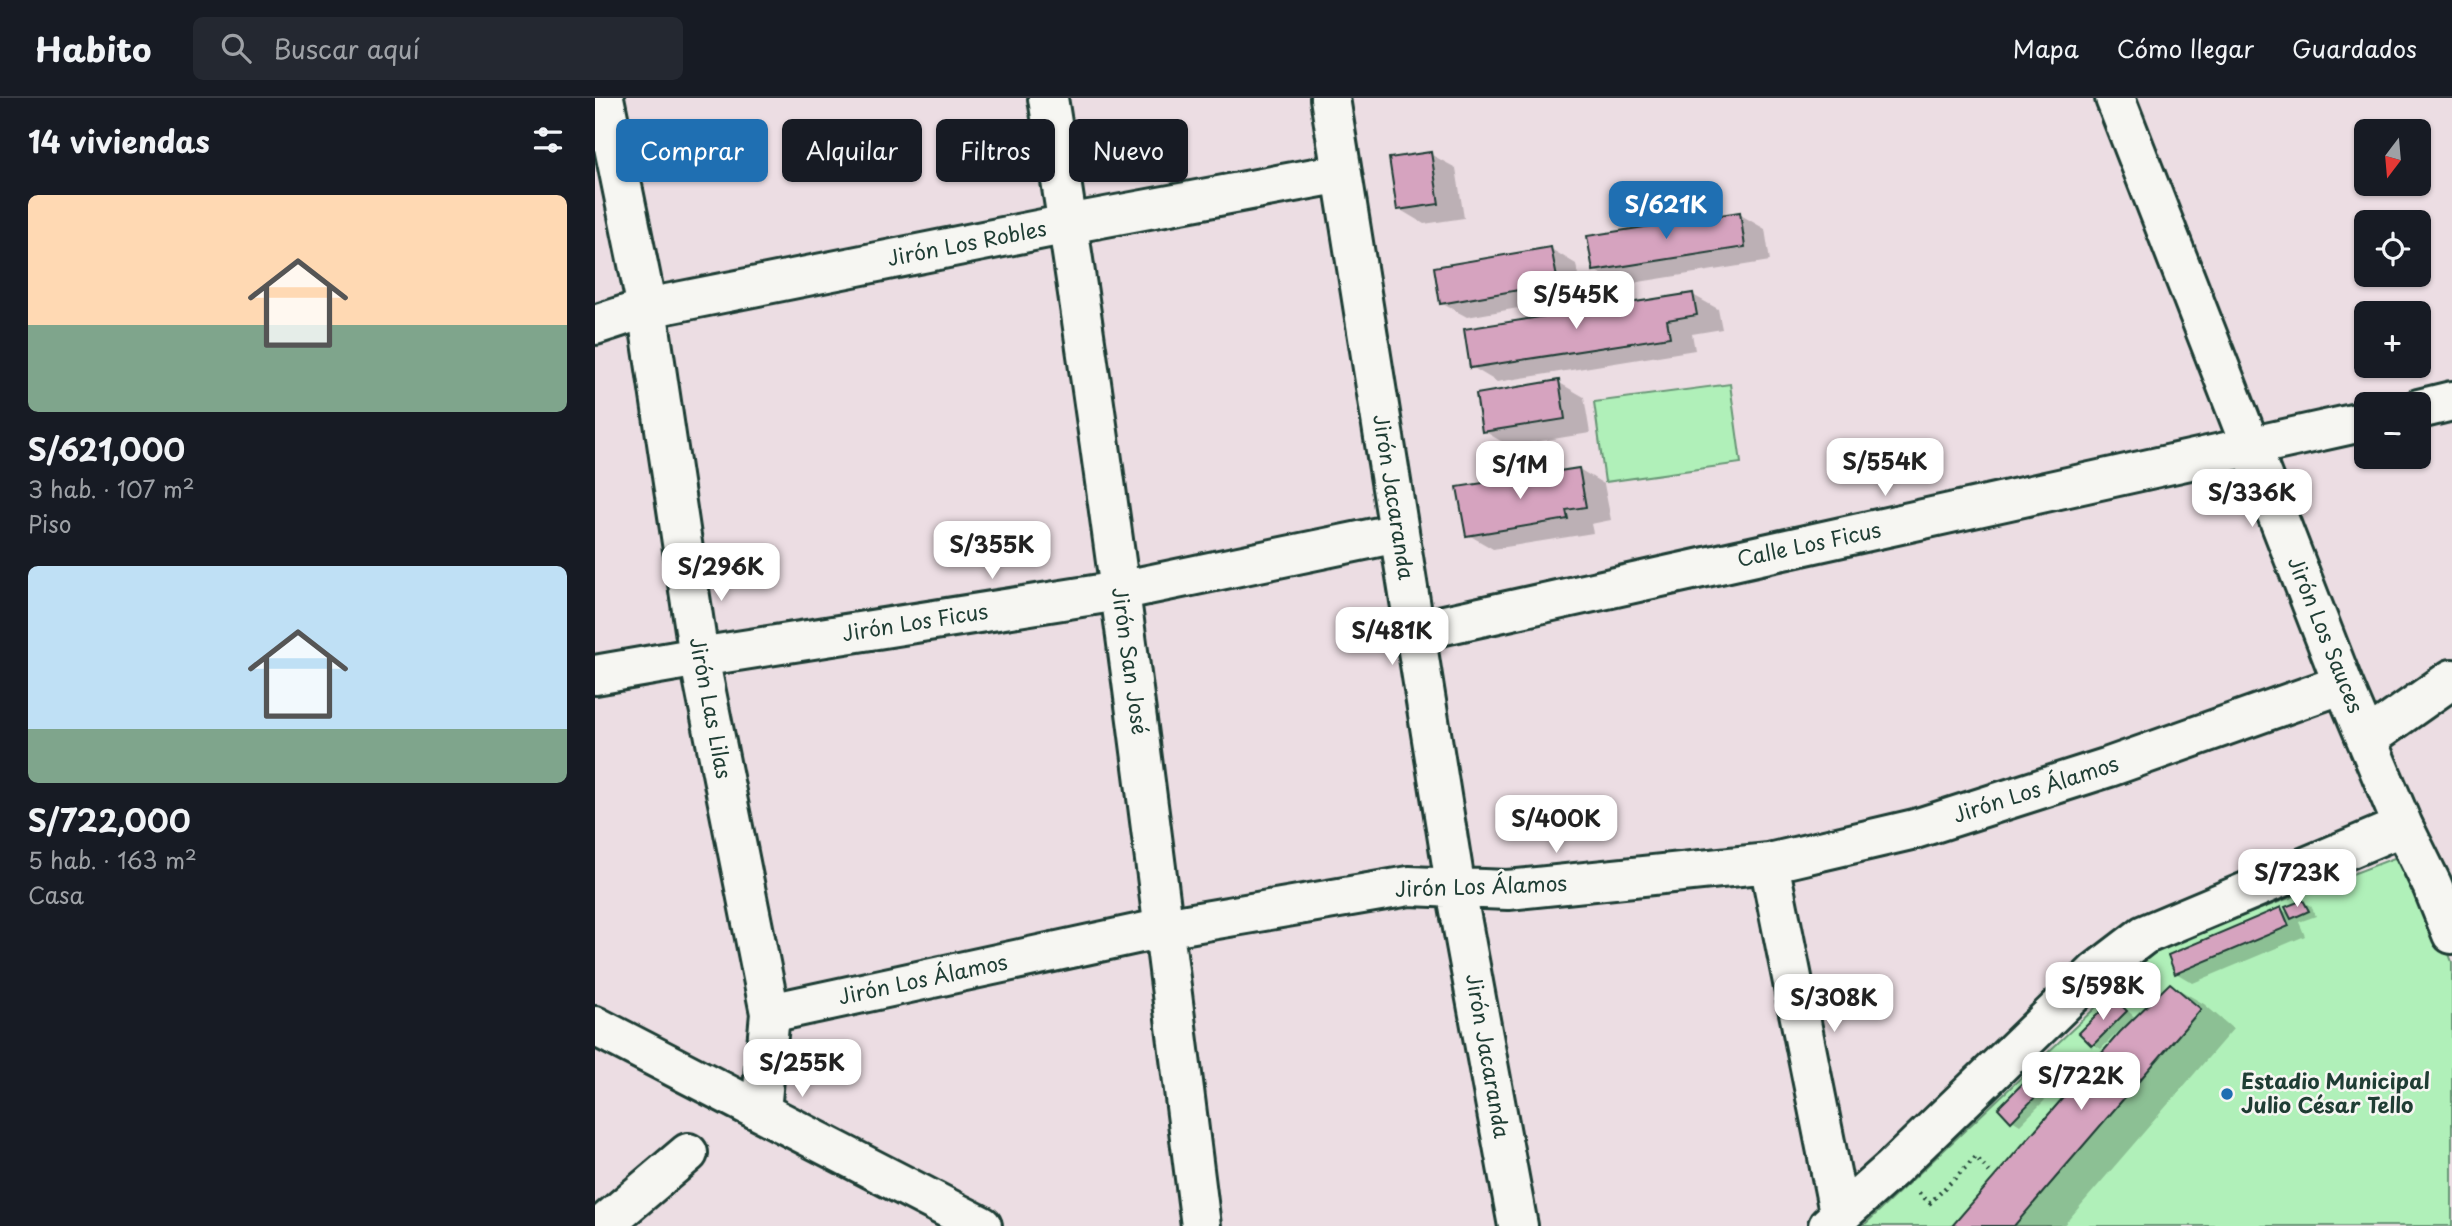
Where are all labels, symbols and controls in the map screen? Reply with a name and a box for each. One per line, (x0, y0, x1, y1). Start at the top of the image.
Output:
search box (193, 17, 683, 80)
text: Habito (35, 23, 151, 73)
icon: search (217, 29, 255, 67)
text: Buscar aquí (273, 29, 420, 68)
text: Mapa (2013, 30, 2079, 66)
text: Cómo llegar (2117, 30, 2254, 66)
text: Guardados (2292, 30, 2417, 66)
text: 14 viviendas (28, 118, 210, 163)
chip: Comprar (616, 119, 768, 182)
chip: Alquilar (782, 119, 922, 182)
chip: Filtros (936, 119, 1055, 182)
chip: Nuevo (1069, 119, 1188, 182)
north arrow (2354, 119, 2431, 196)
map controls (2354, 119, 2431, 469)
icon: filters (529, 121, 567, 159)
pin: S/621K (1609, 181, 1723, 241)
text: S/621K (1625, 186, 1707, 221)
button: locate (2354, 210, 2431, 287)
street label: Jirón Los Robles (884, 211, 1049, 273)
icon: home (235, 240, 361, 366)
pin: S/545K (1519, 272, 1633, 331)
text: S/545K (1533, 276, 1619, 311)
button: + (2354, 301, 2431, 378)
button: − (2354, 392, 2431, 469)
street label: Jirón Jacaranda (1366, 412, 1424, 582)
text: S/621,000 (28, 426, 185, 471)
pin: S/554K (1828, 438, 1942, 498)
pin: S/1M (1479, 442, 1561, 501)
text: S/554K (1843, 443, 1927, 478)
text: S/1M (1492, 446, 1548, 481)
pin: S/336K (2195, 470, 2309, 529)
text: 3 hab. · 107 m² (28, 471, 195, 506)
text: S/336K (2208, 474, 2296, 509)
text: Piso (28, 506, 72, 541)
street label: Calle Los Ficus (1734, 512, 1883, 574)
pin: S/355K (935, 522, 1049, 581)
text: S/355K (950, 526, 1034, 561)
pin: S/296K (664, 544, 778, 603)
text: S/296K (678, 548, 764, 583)
street label: Jirón Los Sauces (2281, 551, 2373, 717)
street label: Jirón San José (1105, 585, 1157, 736)
street label: Jirón Los Ficus (840, 594, 990, 648)
pin: S/481K (1335, 608, 1449, 667)
icon: home (235, 611, 361, 737)
text: S/481K (1352, 612, 1432, 647)
street label: Jirón Las Lilas (683, 634, 741, 781)
street label: Jirón Los Álamos (1949, 746, 2122, 830)
pin: S/400K (1499, 796, 1613, 855)
text: S/722,000 (28, 797, 191, 842)
text: S/400K (1511, 800, 1601, 835)
text: 5 hab. · 163 m² (28, 842, 197, 877)
pin: S/723K (2240, 850, 2354, 909)
text: S/723K (2254, 854, 2340, 889)
street label: Jirón Los Álamos (1394, 866, 1567, 904)
text: Casa (28, 877, 84, 912)
street label: Jirón Los Álamos (835, 944, 1010, 1012)
pin: S/598K (2046, 962, 2160, 1022)
text: S/598K (2062, 967, 2144, 1002)
street label: Jirón Jacaranda (1459, 971, 1519, 1141)
pin: S/308K (1777, 974, 1891, 1034)
text: S/308K (1790, 979, 1878, 1014)
pin: S/255K (745, 1040, 859, 1099)
text: S/255K (759, 1044, 845, 1079)
pin: S/722K (2024, 1052, 2138, 1112)
text: S/722K (2038, 1057, 2124, 1092)
place label: Estadio Municipal Julio César Tello (2241, 1064, 2430, 1120)
marker: Estadio Municipal Julio César Tello (2219, 1086, 2235, 1102)

